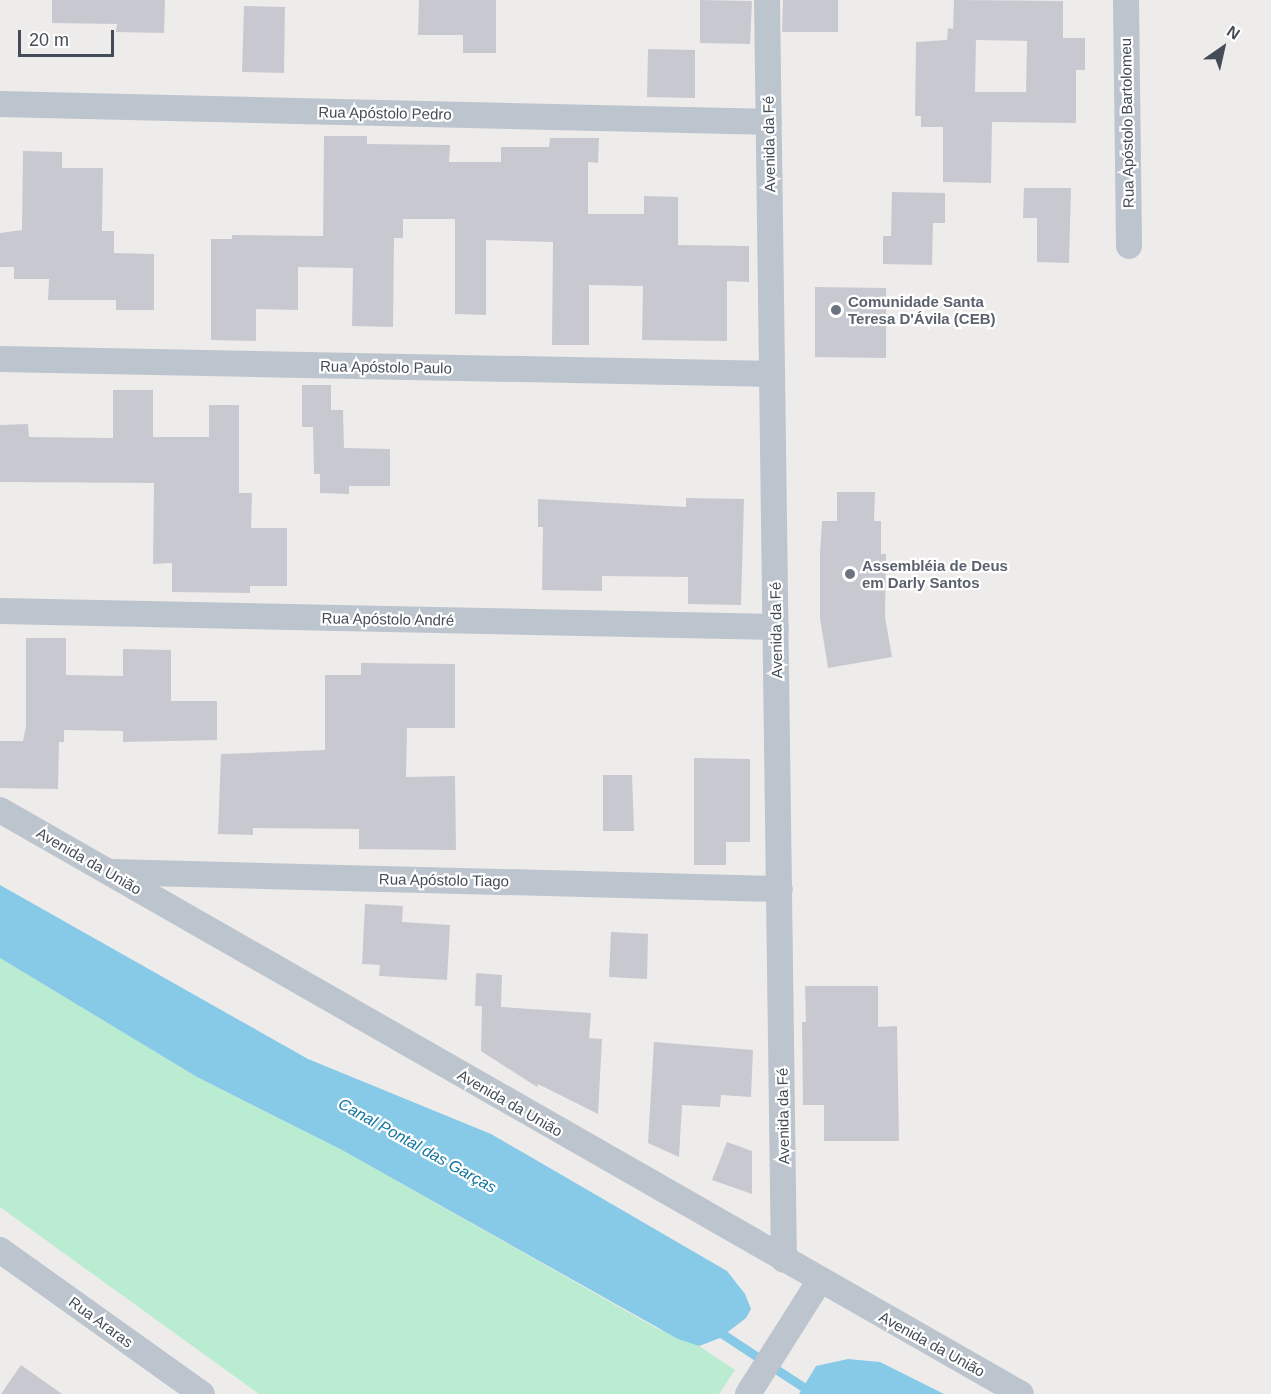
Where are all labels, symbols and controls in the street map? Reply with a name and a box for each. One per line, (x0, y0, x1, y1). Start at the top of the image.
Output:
scale bar (21, 18, 117, 56)
north arrow (1193, 18, 1253, 78)
text: N (1224, 22, 1243, 43)
text: 20 m (29, 30, 69, 50)
street label: Rua Apóstolo Bartolomeu (1117, 37, 1137, 209)
street label: Avenida da Fé (759, 96, 779, 192)
street label: Rua Apóstolo Pedro (318, 103, 452, 123)
place label: Comunidade Santa Teresa D'Ávila (CEB) (848, 292, 996, 327)
marker: Comunidade Santa Teresa D'Ávila (CEB) (829, 303, 843, 317)
street label: Rua Apóstolo Paulo (320, 357, 452, 377)
place label: Assembléia de Deus em Darly Santos (862, 556, 1008, 591)
marker: Assembléia de Deus em Darly Santos (843, 567, 857, 581)
street label: Avenida da Fé (766, 582, 786, 678)
street label: Rua Apóstolo André (321, 609, 455, 629)
street label: Avenida da União (33, 824, 145, 898)
street label: Rua Apóstolo Tiago (378, 870, 510, 890)
street label: Avenida da União (454, 1066, 566, 1140)
street label: Avenida da Fé (773, 1068, 793, 1164)
water label: Canal Pontal das Garças (335, 1094, 499, 1198)
street label: Rua Araras (65, 1292, 137, 1352)
street label: Avenida da União (876, 1307, 988, 1381)

